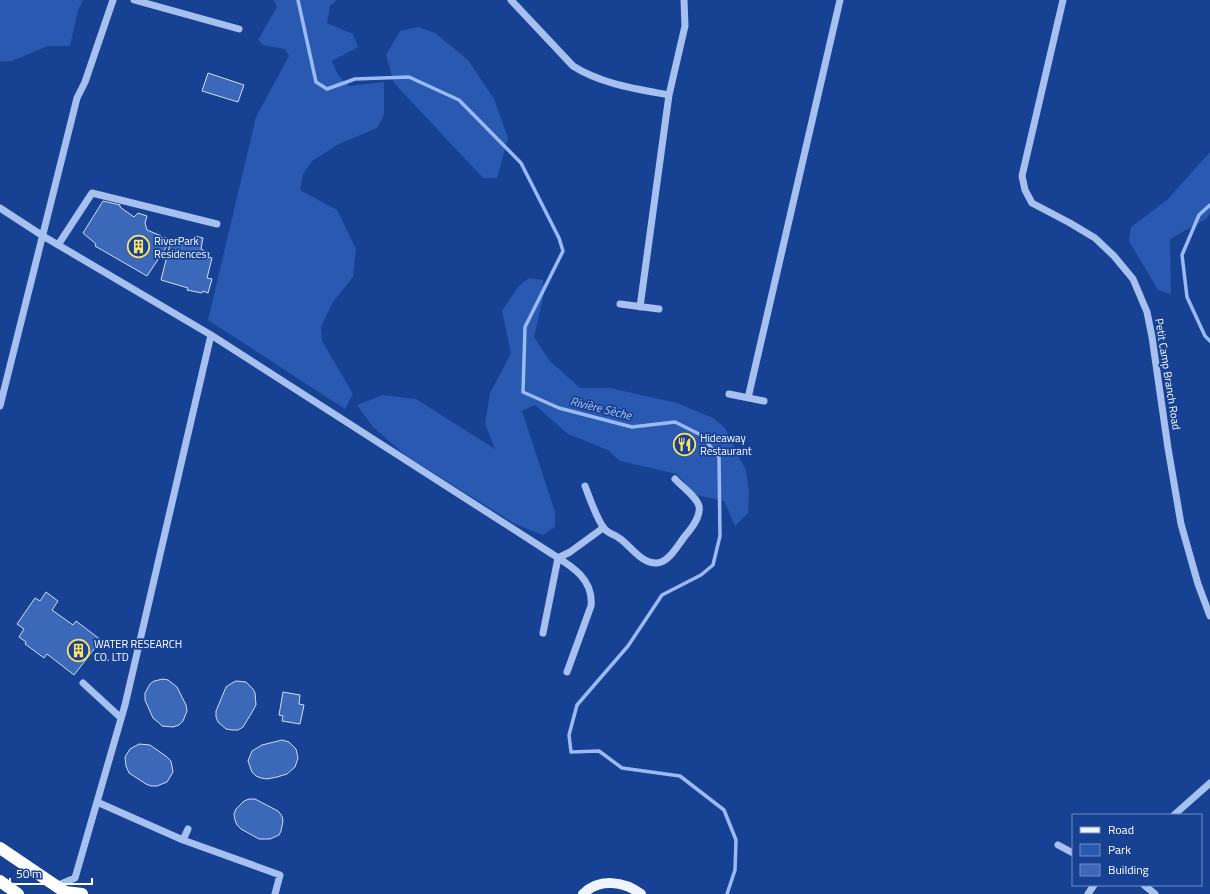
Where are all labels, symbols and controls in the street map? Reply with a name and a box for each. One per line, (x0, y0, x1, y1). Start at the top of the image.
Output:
place label: RiverPark Residences (154, 233, 206, 262)
building icon: RiverPark Residences (125, 234, 151, 260)
street label: Petit Camp Branch Road (1151, 317, 1185, 431)
water label: Rivière Sèche (568, 391, 635, 425)
place label: Hideaway Restaurant (700, 430, 752, 459)
restaurant icon: Hideaway Restaurant (671, 431, 697, 457)
place label: WATER RESEARCH CO. LTD (94, 636, 182, 665)
building icon: WATER RESEARCH CO. LTD (65, 637, 91, 663)
legend (1072, 814, 1202, 886)
text: Road (1108, 820, 1134, 839)
text: Park (1108, 840, 1131, 859)
scale bar (10, 860, 92, 886)
text: Building (1108, 860, 1149, 879)
text: 50 m (16, 864, 42, 883)

